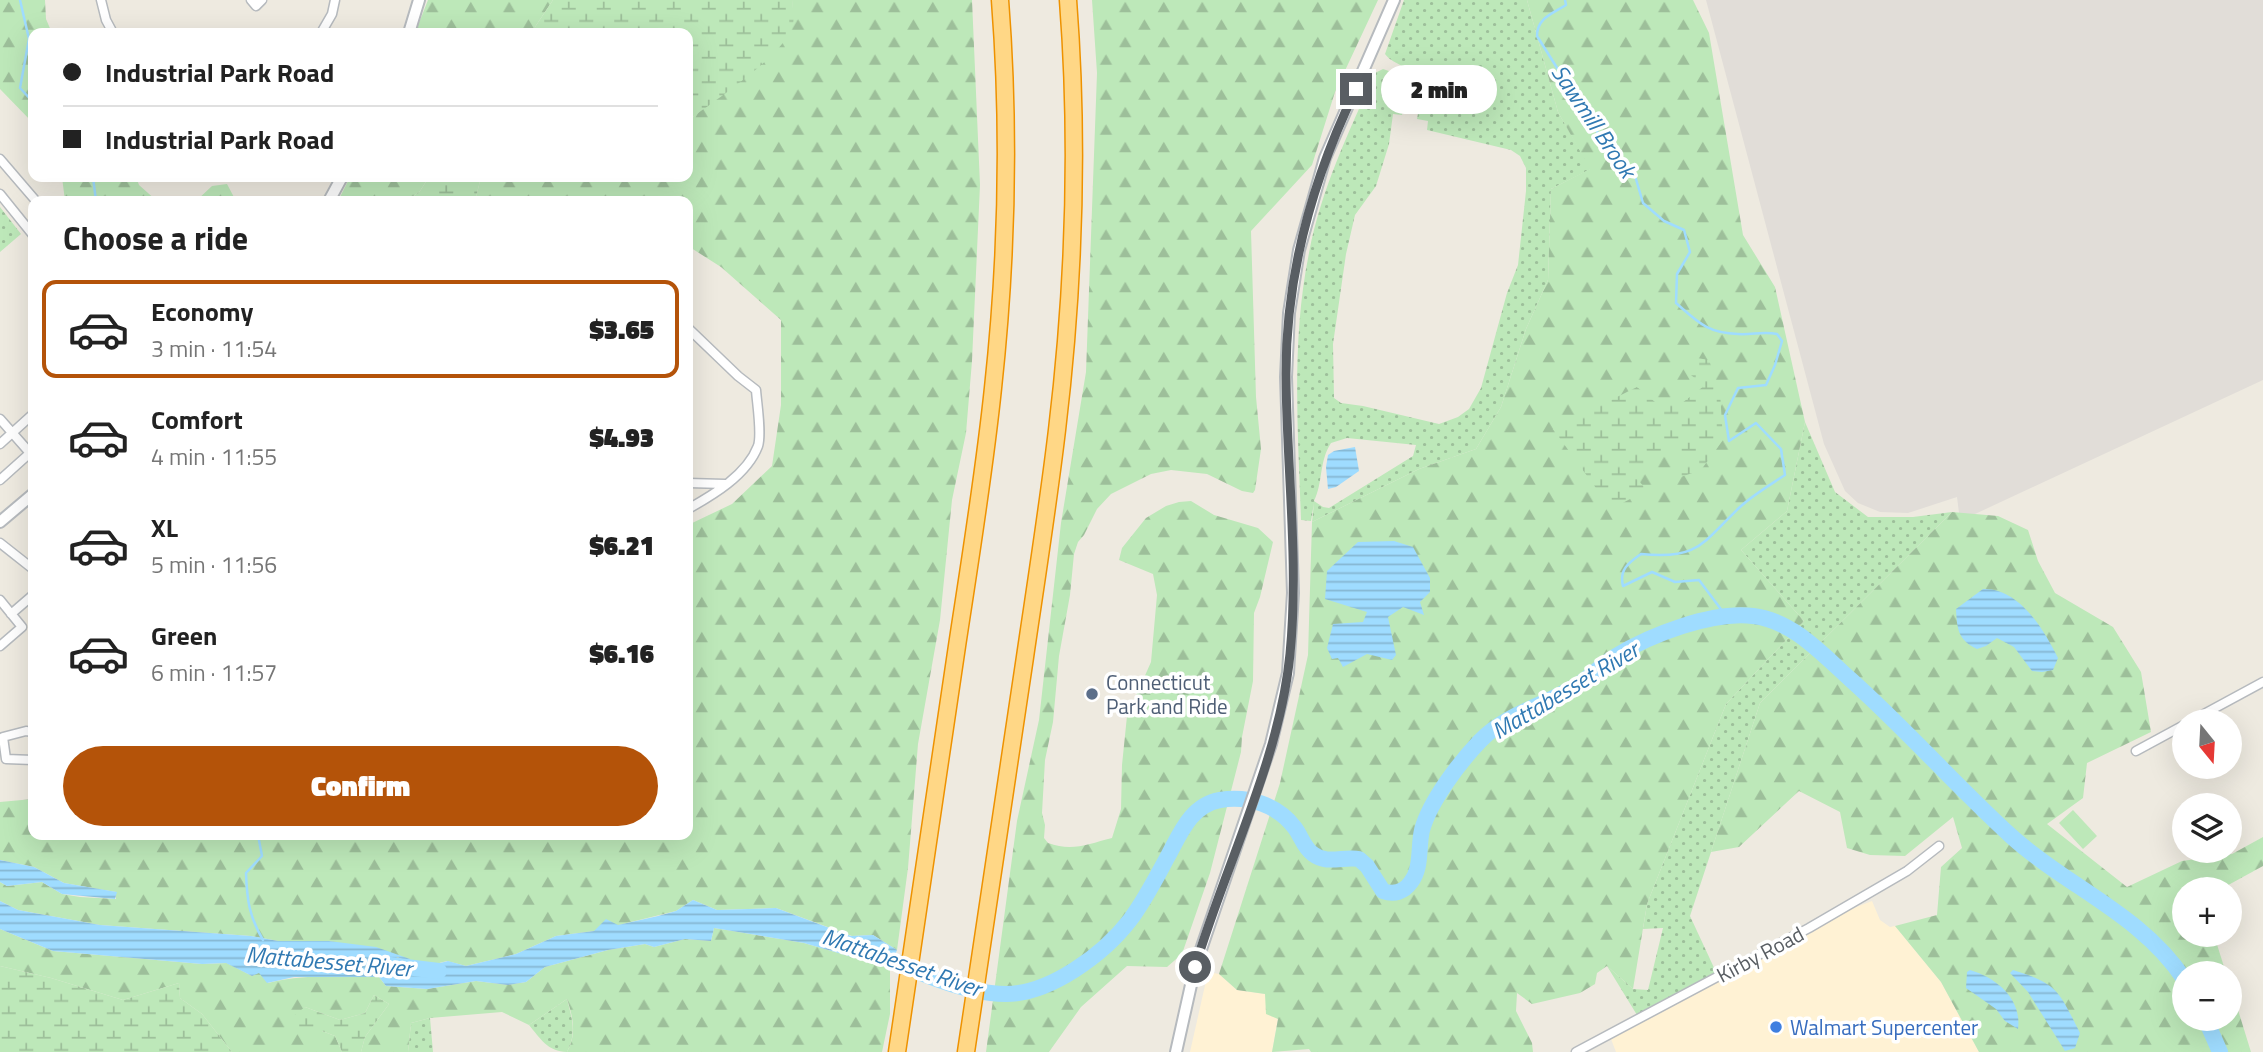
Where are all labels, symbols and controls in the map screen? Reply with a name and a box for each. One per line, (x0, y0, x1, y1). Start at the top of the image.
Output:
text: Industrial Park Road (105, 53, 334, 92)
water label: Sawmill Brook (1543, 57, 1647, 187)
callout: 2 min (1380, 64, 1496, 114)
text: 2 min (1410, 72, 1468, 107)
route end (1340, 73, 1372, 105)
text: Industrial Park Road (105, 120, 334, 159)
text: Choose a ride (63, 214, 248, 262)
text: Economy (151, 292, 253, 331)
icon: car (67, 298, 130, 361)
text: $3.65 (589, 310, 654, 349)
text: 3 min · 11:54 (151, 331, 277, 366)
text: Comfort (151, 400, 243, 439)
icon: car (67, 406, 130, 469)
text: $4.93 (589, 418, 654, 457)
text: 4 min · 11:55 (151, 439, 277, 474)
text: XL (151, 508, 178, 547)
icon: car (67, 514, 130, 577)
text: $6.21 (589, 526, 654, 565)
text: 5 min · 11:56 (151, 547, 277, 582)
text: Green (151, 616, 217, 655)
icon: car (67, 622, 130, 685)
water label: Mattabesset River (1485, 631, 1648, 748)
text: $6.16 (589, 634, 654, 673)
text: 6 min · 11:57 (151, 655, 277, 690)
place label: Connecticut Park and Ride (1106, 666, 1228, 722)
marker: Connecticut Park and Ride (1084, 686, 1100, 702)
north arrow (2172, 709, 2242, 779)
map controls (2172, 709, 2242, 1031)
button: Confirm (63, 746, 658, 826)
button: layers (2172, 793, 2242, 863)
button: + (2172, 877, 2242, 947)
water label: Mattabesset River (818, 918, 989, 1006)
street label: Kirby Road (1711, 918, 1809, 990)
water label: Mattabesset River (245, 936, 416, 986)
route start (1179, 951, 1211, 983)
button: − (2172, 961, 2242, 1031)
place label: Walmart Supercenter (1790, 1011, 1978, 1043)
marker: Walmart Supercenter (1768, 1019, 1784, 1035)

